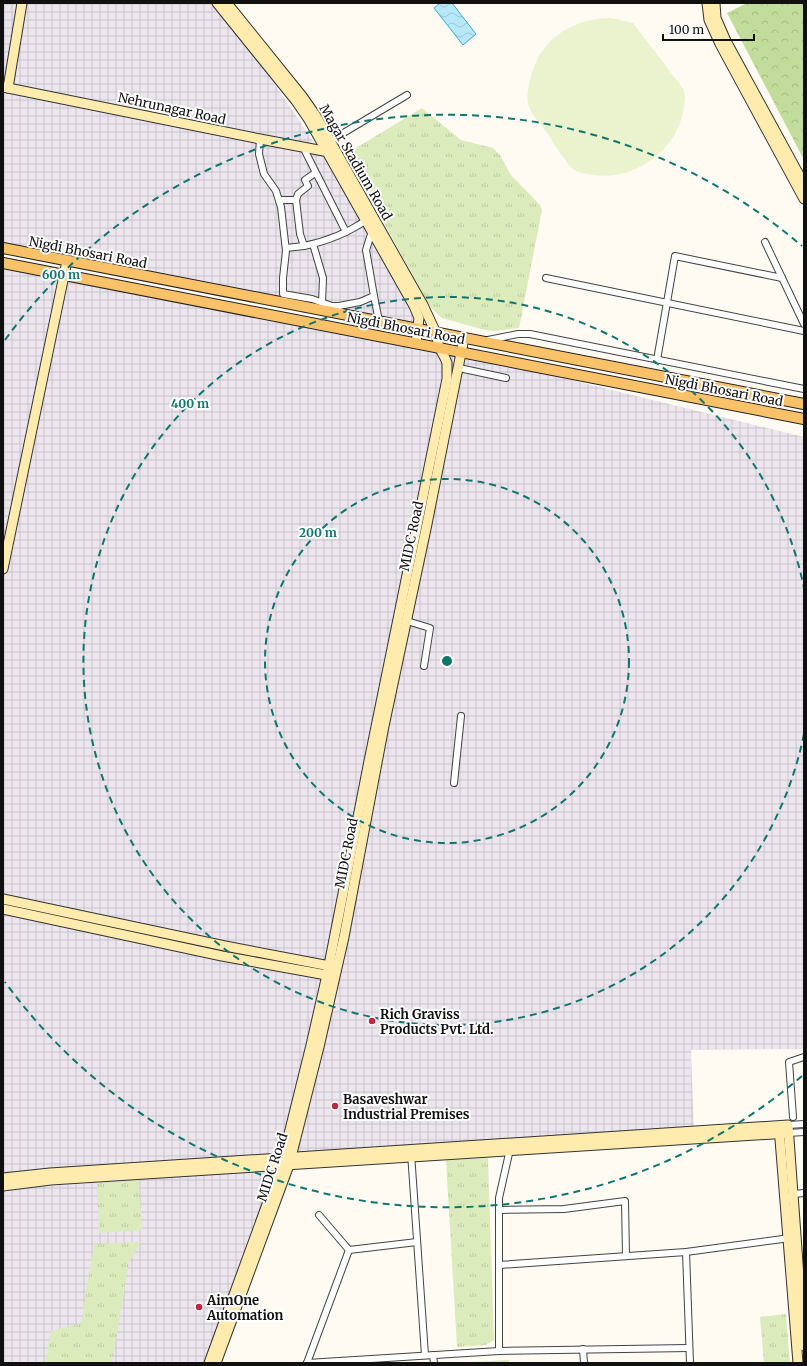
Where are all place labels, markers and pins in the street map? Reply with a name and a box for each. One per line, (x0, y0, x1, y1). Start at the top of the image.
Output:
centre of rings (440, 654, 454, 668)
place label: Rich Graviss Products Pvt. Ltd. (380, 1006, 494, 1038)
marker: Rich Graviss Products Pvt. Ltd. (367, 1016, 377, 1026)
place label: Basaveshwar Industrial Premises (343, 1091, 470, 1123)
marker: Basaveshwar Industrial Premises (330, 1101, 340, 1111)
place label: AimOne Automation (206, 1292, 284, 1324)
marker: AimOne Automation (194, 1302, 204, 1312)

